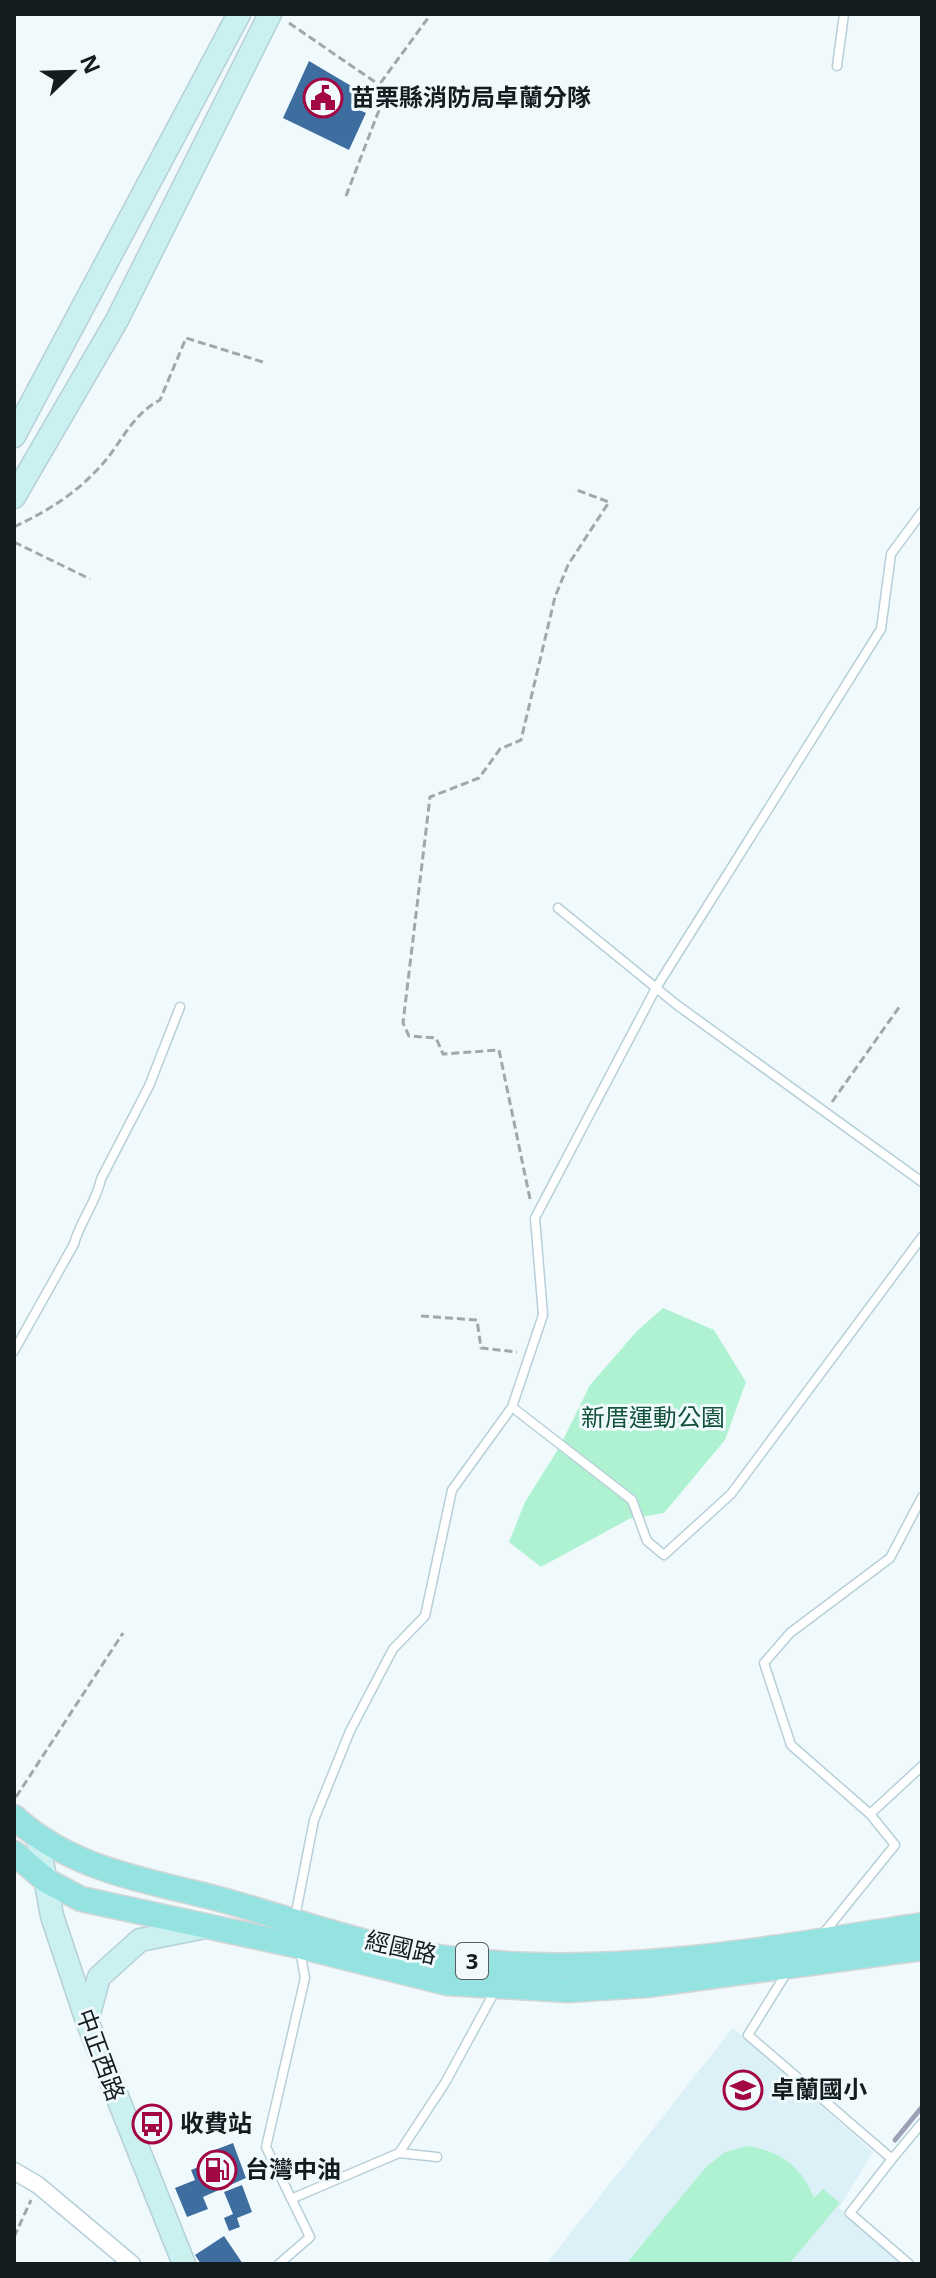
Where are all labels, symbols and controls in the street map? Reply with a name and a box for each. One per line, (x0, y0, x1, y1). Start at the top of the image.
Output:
north arrow (32, 32, 112, 112)
text: N (74, 50, 109, 78)
public building icon: 苗栗縣消防局卓蘭分隊 (302, 77, 344, 119)
place label: 苗栗縣消防局卓蘭分隊 (351, 80, 591, 113)
park label: 新厝運動公園 (581, 1400, 725, 1433)
street label: 經國路 (363, 1922, 440, 1971)
road number: 3 (456, 1943, 488, 1979)
street label: 中正西路 (69, 2004, 133, 2105)
school or university icon: 卓蘭國小 (722, 2069, 764, 2111)
place label: 卓蘭國小 (771, 2072, 867, 2105)
bus stop icon: 收費站 (131, 2103, 173, 2145)
place label: 收費站 (180, 2106, 252, 2139)
fuel station icon: 台灣中油 (196, 2149, 238, 2191)
place label: 台灣中油 (245, 2152, 341, 2185)

